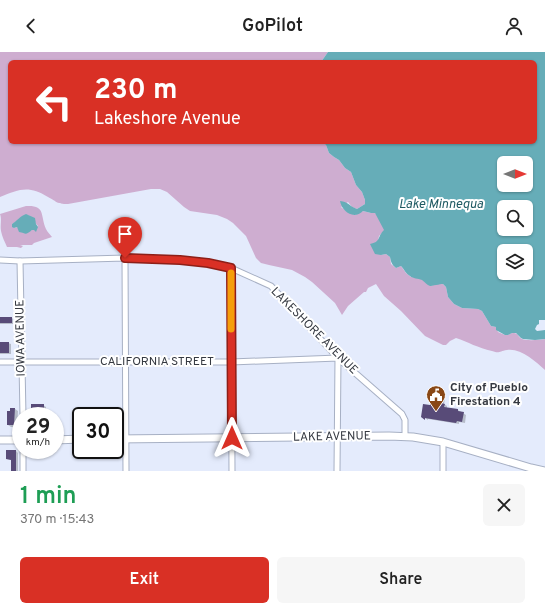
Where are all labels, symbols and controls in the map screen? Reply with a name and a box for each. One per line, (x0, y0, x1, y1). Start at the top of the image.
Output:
icon: back (20, 15, 42, 37)
text: GoPilot (242, 15, 303, 38)
icon: person (503, 15, 525, 37)
text: 230 m (94, 73, 177, 109)
icon: left (28, 76, 80, 128)
text: Lakeshore Avenue (94, 108, 241, 131)
north arrow (497, 156, 533, 192)
map controls (497, 156, 533, 280)
water label: Lake Minnequa (399, 197, 484, 213)
button: search (497, 200, 533, 236)
pin (108, 217, 142, 258)
icon: arrive (114, 223, 136, 245)
button: layers (497, 244, 533, 280)
street label: LAKESHORE AVENUE (267, 284, 361, 378)
street label: IOWA AVENUE (12, 299, 30, 377)
street label: CALIFORNIA STREET (100, 354, 214, 370)
place label: City of Pueblo Firestation 4 (450, 380, 528, 410)
public building icon: City of Pueblo Firestation 4 (425, 384, 447, 412)
speed limit sign: 30 (72, 407, 124, 459)
text: 29 (26, 415, 50, 441)
position arrow (211, 417, 253, 459)
street label: LAKE AVENUE (293, 428, 371, 446)
text: km/h (26, 436, 50, 449)
text: 1 min (20, 482, 77, 512)
button: close (483, 484, 525, 526)
text: 370 m · 15:43 (20, 512, 94, 528)
button: Exit (20, 557, 269, 603)
button: Share (277, 557, 525, 603)

